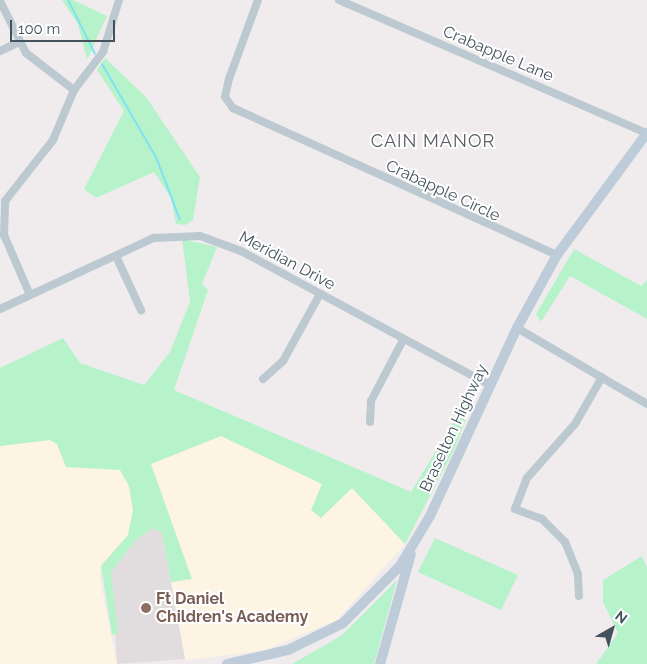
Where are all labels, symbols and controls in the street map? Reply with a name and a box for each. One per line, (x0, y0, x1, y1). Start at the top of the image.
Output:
scale bar (12, 10, 118, 42)
text: 100 m (18, 20, 60, 38)
street label: Crabapple Lane (440, 22, 556, 86)
district label: CAIN MANOR (370, 130, 496, 152)
street label: Crabapple Circle (383, 156, 503, 226)
street label: Meridian Drive (236, 228, 338, 294)
street label: Braselton Highway (416, 361, 492, 495)
place label: Ft Daniel Children's Academy (156, 589, 309, 627)
marker: Ft Daniel Children's Academy (140, 602, 152, 614)
north arrow (587, 604, 637, 654)
text: N (612, 608, 630, 627)

